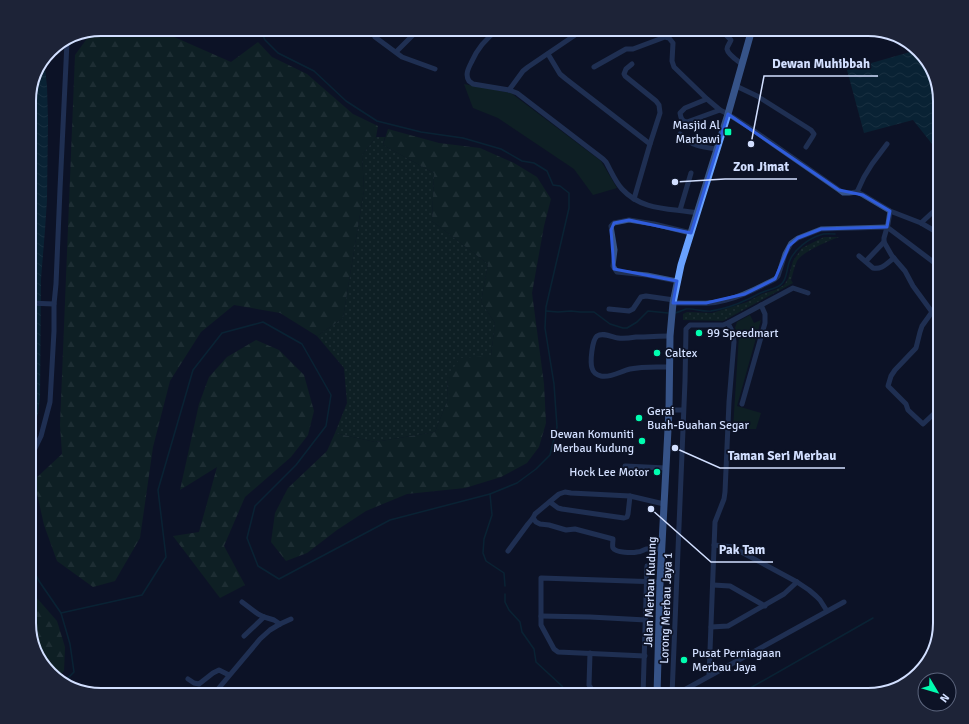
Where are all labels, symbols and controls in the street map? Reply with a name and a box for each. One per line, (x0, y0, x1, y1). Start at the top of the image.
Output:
callout: Dewan Muhibbah (764, 51, 878, 76)
text: Dewan Muhibbah (772, 56, 870, 72)
place label: Masjid Al Marbawi (673, 118, 720, 147)
marker: Masjid Al Marbawi (723, 127, 733, 137)
callout: Zon Jimat (725, 154, 797, 179)
text: Zon Jimat (733, 159, 789, 175)
place label: 99 Speedmart (707, 326, 779, 341)
marker: 99 Speedmart (694, 328, 704, 338)
place label: Caltex (665, 346, 698, 361)
marker: Caltex (652, 348, 662, 358)
place label: Gerai Buah-Buahan Segar (647, 404, 749, 433)
marker: Gerai Buah-Buahan Segar (634, 413, 644, 423)
place label: Dewan Komuniti Merbau Kudung (550, 427, 634, 456)
marker: Dewan Komuniti Merbau Kudung (637, 436, 647, 446)
callout: Taman Seri Merbau (720, 443, 845, 468)
text: Taman Seri Merbau (728, 448, 836, 464)
place label: Hock Lee Motor (569, 465, 650, 480)
marker: Hock Lee Motor (652, 467, 662, 477)
street label: Jalan Merbau Kudung (641, 536, 660, 648)
callout: Pak Tam (711, 537, 773, 562)
text: Pak Tam (719, 542, 766, 558)
street label: Lorong Merbau Jaya 1 (657, 552, 676, 664)
place label: Pusat Perniagaan Merbau Jaya (692, 646, 781, 675)
marker: Pusat Perniagaan Merbau Jaya (679, 655, 689, 665)
north arrow (917, 672, 957, 712)
text: N (937, 691, 952, 705)

